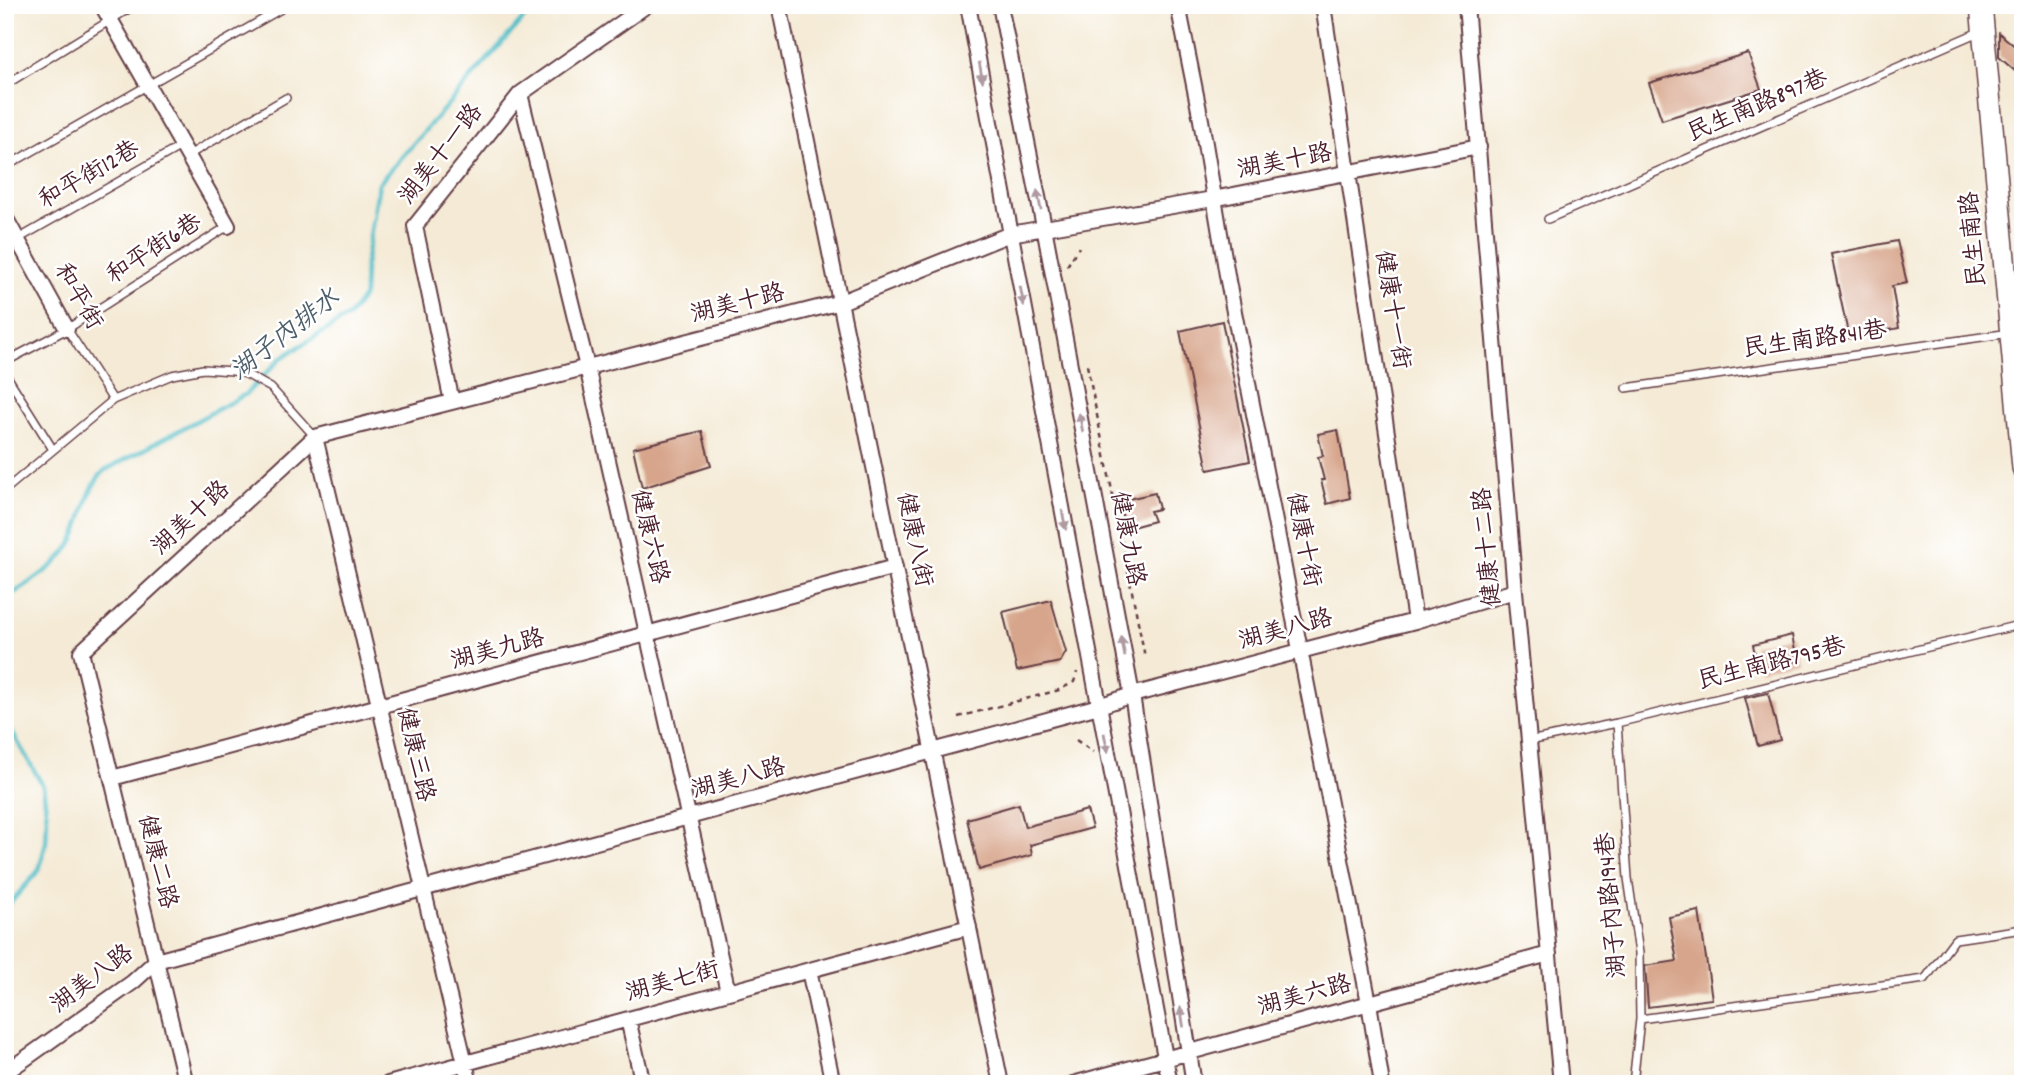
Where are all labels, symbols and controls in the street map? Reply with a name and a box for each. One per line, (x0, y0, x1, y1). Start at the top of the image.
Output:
one-way arrow (975, 61, 986, 83)
street label: 民生南路897巷 (1682, 62, 1834, 152)
street label: 湖美十一路 (392, 97, 492, 213)
street label: 和平街12巷 (33, 133, 147, 219)
street label: 湖美十路 (1235, 137, 1335, 189)
one-way arrow (1033, 189, 1044, 211)
street label: 民生南路 (1954, 190, 1996, 288)
street label: 和平街6巷 (101, 206, 209, 294)
street label: 健康十一街 (1365, 248, 1417, 372)
street label: 和平街 (44, 257, 110, 337)
street label: 湖美十路 (687, 277, 789, 333)
water label: 湖子內排水 (223, 281, 349, 391)
one-way arrow (1017, 285, 1028, 307)
street label: 民生南路841巷 (1741, 314, 1889, 368)
one-way arrow (1075, 412, 1086, 434)
street label: 湖美十路 (145, 474, 239, 564)
street label: 健康六路 (621, 486, 675, 588)
street label: 健康十二路 (1467, 486, 1511, 608)
street label: 健康九路 (1100, 489, 1152, 589)
street label: 健康八街 (886, 490, 940, 590)
street label: 健康十街 (1276, 490, 1328, 590)
one-way arrow (1059, 509, 1070, 531)
street label: 湖美八路 (1235, 602, 1337, 660)
street label: 湖美九路 (447, 622, 549, 680)
street label: 民生南路795巷 (1694, 630, 1850, 700)
one-way arrow (1117, 636, 1128, 658)
street label: 健康三路 (387, 704, 441, 806)
one-way arrow (1101, 732, 1112, 754)
street label: 湖美八路 (688, 751, 790, 809)
street label: 健康二路 (128, 811, 184, 913)
street label: 湖子內路194巷 (1590, 831, 1636, 979)
street label: 湖美八路 (44, 938, 142, 1022)
street label: 湖美七街 (622, 954, 724, 1012)
street label: 湖美六路 (1254, 968, 1356, 1026)
one-way arrow (1176, 1005, 1187, 1027)

